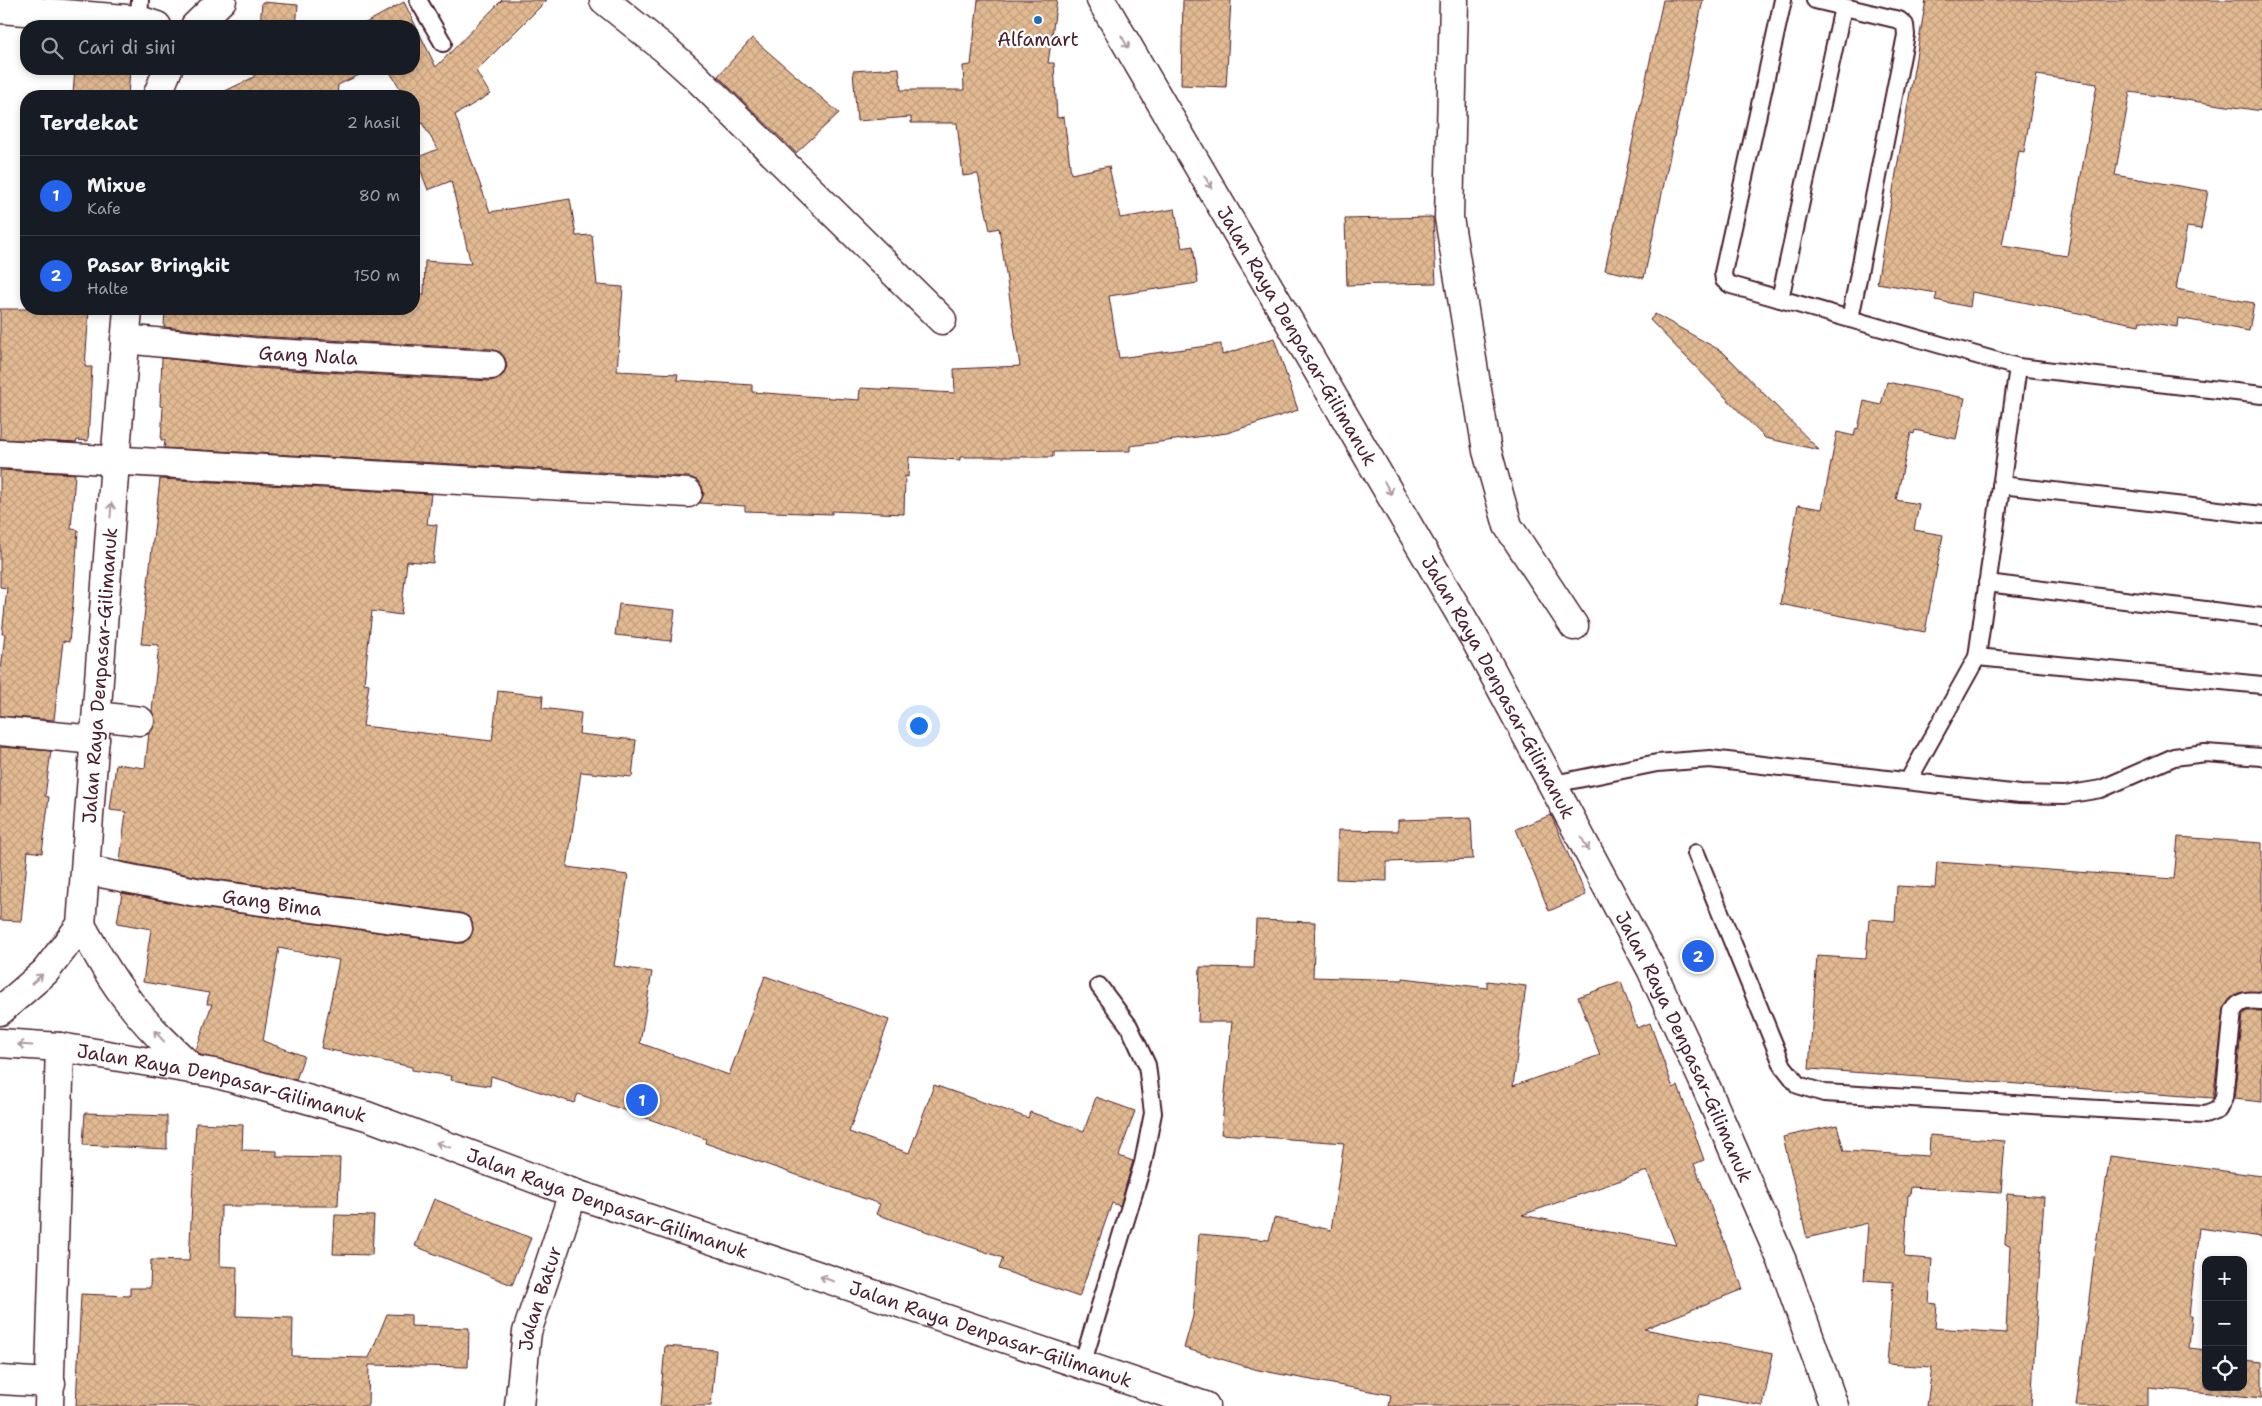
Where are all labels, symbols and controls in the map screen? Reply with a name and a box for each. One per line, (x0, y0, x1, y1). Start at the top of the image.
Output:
marker: Alfamart (1032, 14, 1044, 26)
search box (20, 20, 420, 75)
place label: Alfamart (997, 27, 1079, 52)
icon: search (38, 34, 66, 62)
one-way arrow (1121, 34, 1131, 49)
text: Cari di sini (78, 35, 176, 60)
text: Terdekat (40, 109, 138, 137)
text: 2 hasil (347, 112, 400, 133)
text: Mixue (87, 173, 146, 198)
one-way arrow (1203, 174, 1213, 189)
text: 1 (52, 185, 60, 206)
text: 80 m (359, 185, 400, 206)
text: Kafe (87, 198, 121, 219)
street label: Jalan Raya Denpasar-Gilimanuk (1211, 202, 1383, 471)
text: Pasar Bringkit (87, 253, 230, 278)
text: 2 (50, 265, 62, 286)
text: 150 m (353, 265, 400, 286)
text: Halte (87, 278, 129, 299)
street label: Gang Nala (258, 340, 359, 371)
one-way arrow (1383, 480, 1393, 495)
one-way arrow (107, 502, 116, 518)
street label: Jalan Raya Denpasar-Gilimanuk (76, 526, 123, 824)
street label: Jalan Raya Denpasar-Gilimanuk (1416, 551, 1581, 824)
your location (906, 713, 932, 739)
one-way arrow (1581, 837, 1591, 851)
street label: Gang Bima (221, 884, 324, 922)
street label: Jalan Raya Denpasar-Gilimanuk (1609, 907, 1758, 1187)
pin: 2 (1682, 937, 1714, 975)
one-way arrow (30, 974, 43, 985)
one-way arrow (153, 1030, 165, 1043)
street label: Jalan Raya Denpasar-Gilimanuk (75, 1038, 370, 1128)
one-way arrow (17, 1040, 33, 1049)
pin: 1 (626, 1081, 658, 1119)
one-way arrow (435, 1139, 450, 1148)
street label: Jalan Raya Denpasar-Gilimanuk (463, 1142, 752, 1264)
street label: Jalan Batur (513, 1243, 568, 1352)
map controls (2202, 1256, 2247, 1391)
button: + (2202, 1256, 2247, 1301)
one-way arrow (820, 1274, 836, 1283)
street label: Jalan Raya Denpasar-Gilimanuk (846, 1275, 1135, 1394)
button: − (2202, 1301, 2247, 1346)
button: locate (2202, 1346, 2247, 1391)

